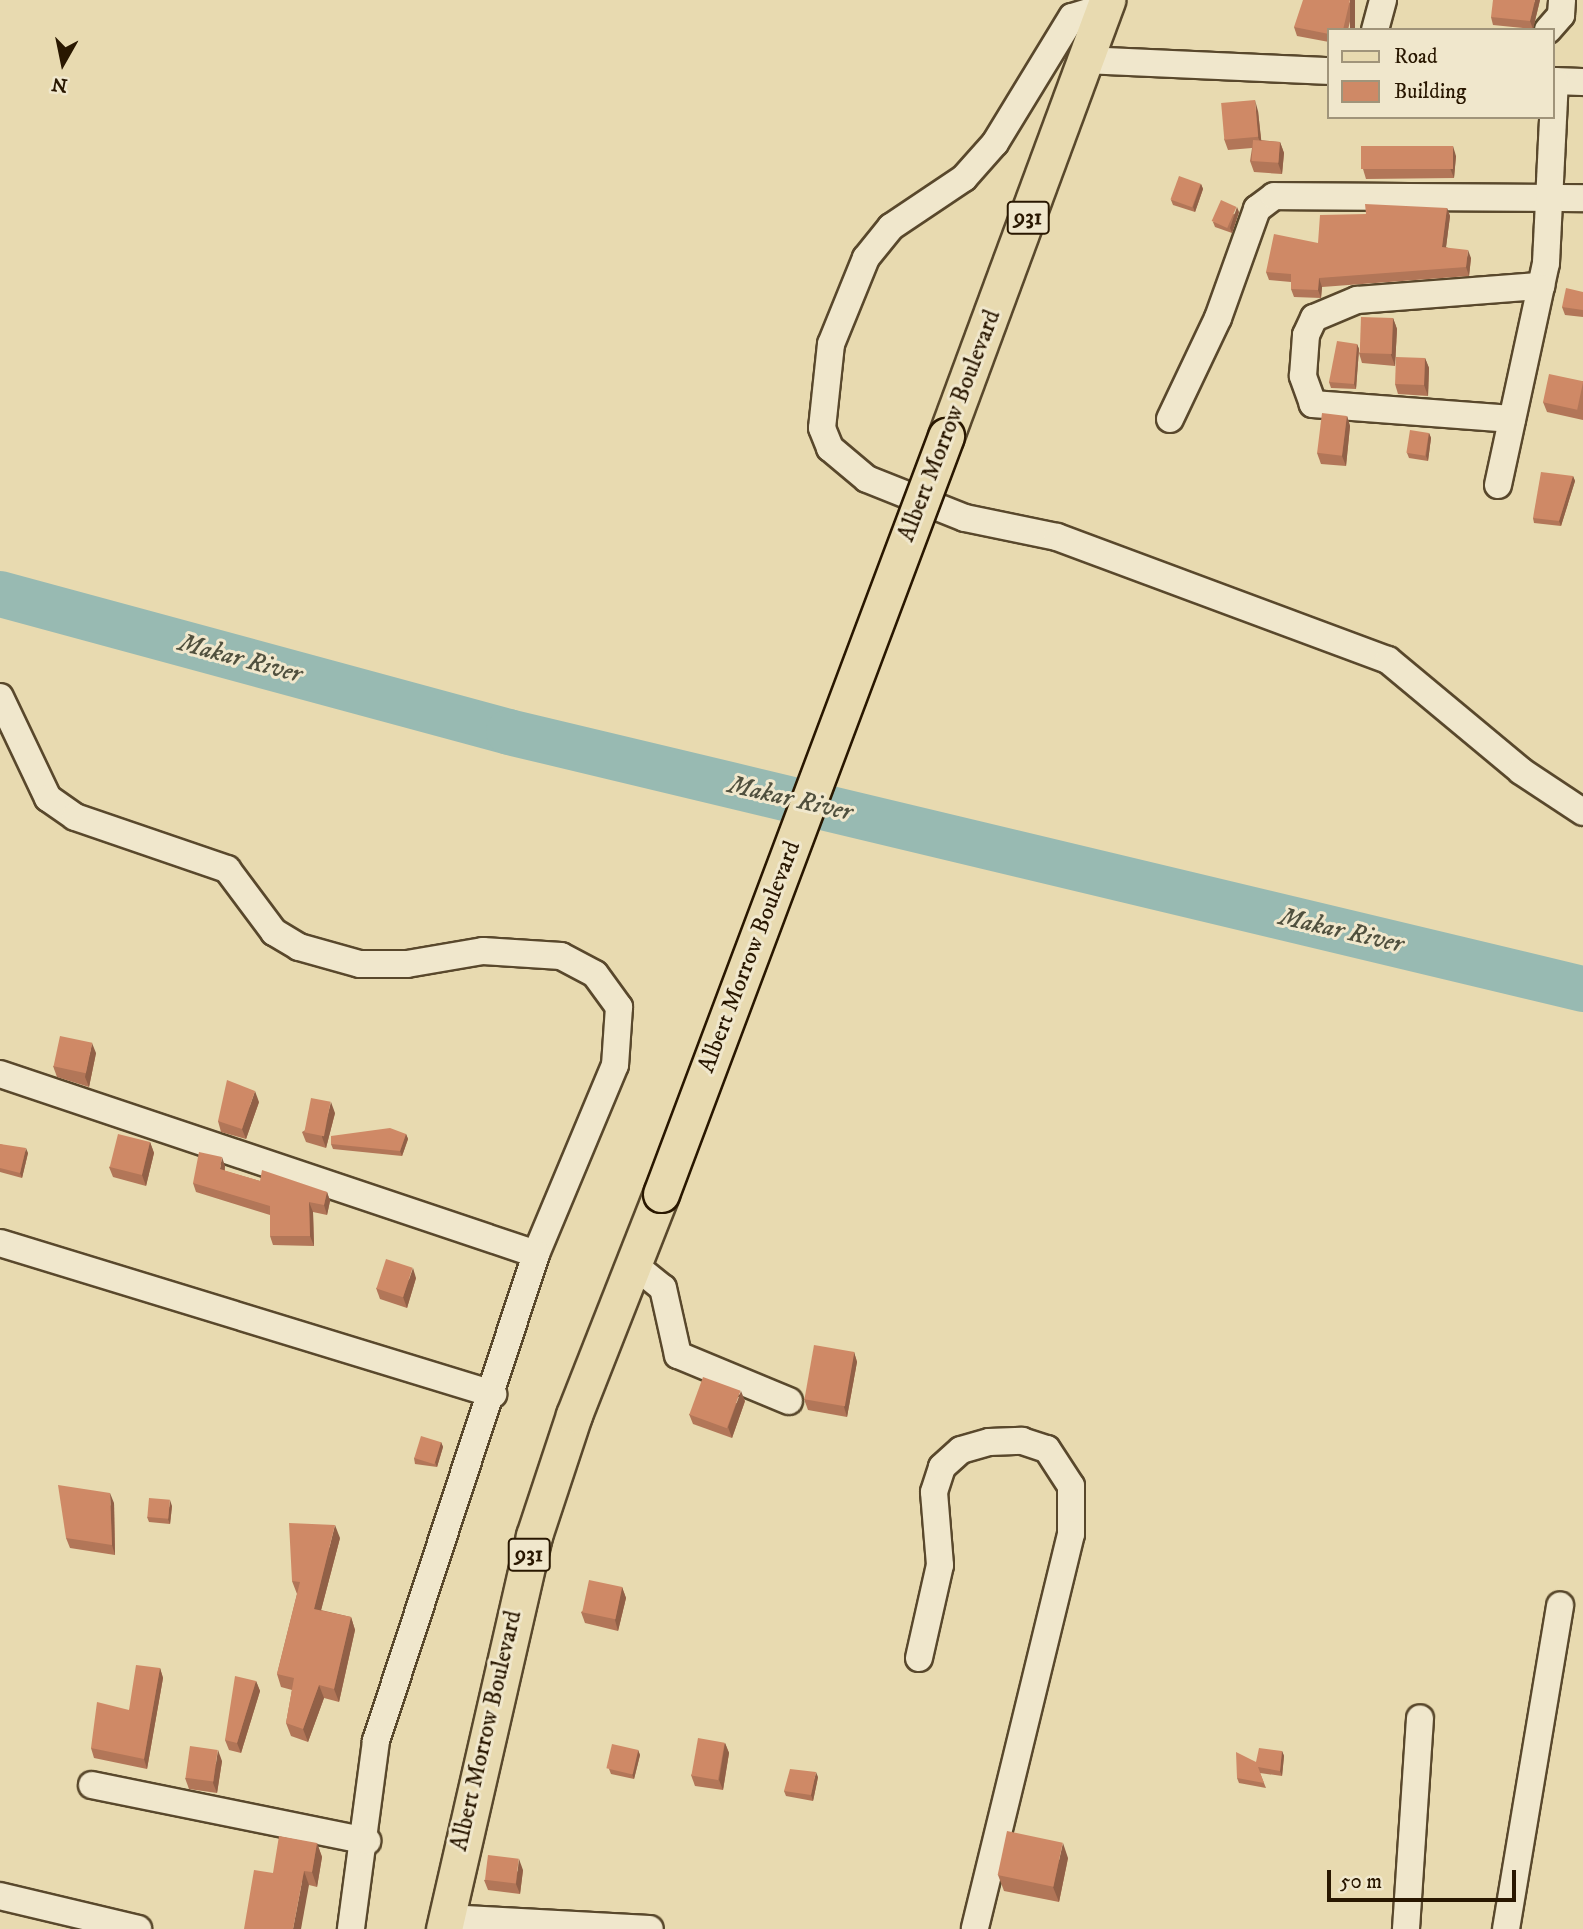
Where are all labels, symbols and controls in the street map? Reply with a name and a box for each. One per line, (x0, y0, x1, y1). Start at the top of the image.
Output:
north arrow (28, 28, 98, 98)
legend (1328, 28, 1555, 119)
text: Road (1394, 44, 1438, 70)
text: N (50, 72, 69, 97)
text: Building (1394, 79, 1466, 105)
road number: 931 (1005, 198, 1051, 238)
street label: Albert Morrow Boulevard (893, 306, 1007, 546)
water label: Makar River (175, 628, 305, 690)
water label: Makar River (725, 770, 855, 828)
street label: Albert Morrow Boulevard (693, 837, 807, 1077)
water label: Makar River (1276, 902, 1406, 960)
road number: 931 (506, 1536, 552, 1574)
street label: Albert Morrow Boulevard (445, 1608, 529, 1854)
scale bar (1331, 1856, 1520, 1900)
text: 50 m (1340, 1869, 1382, 1895)

